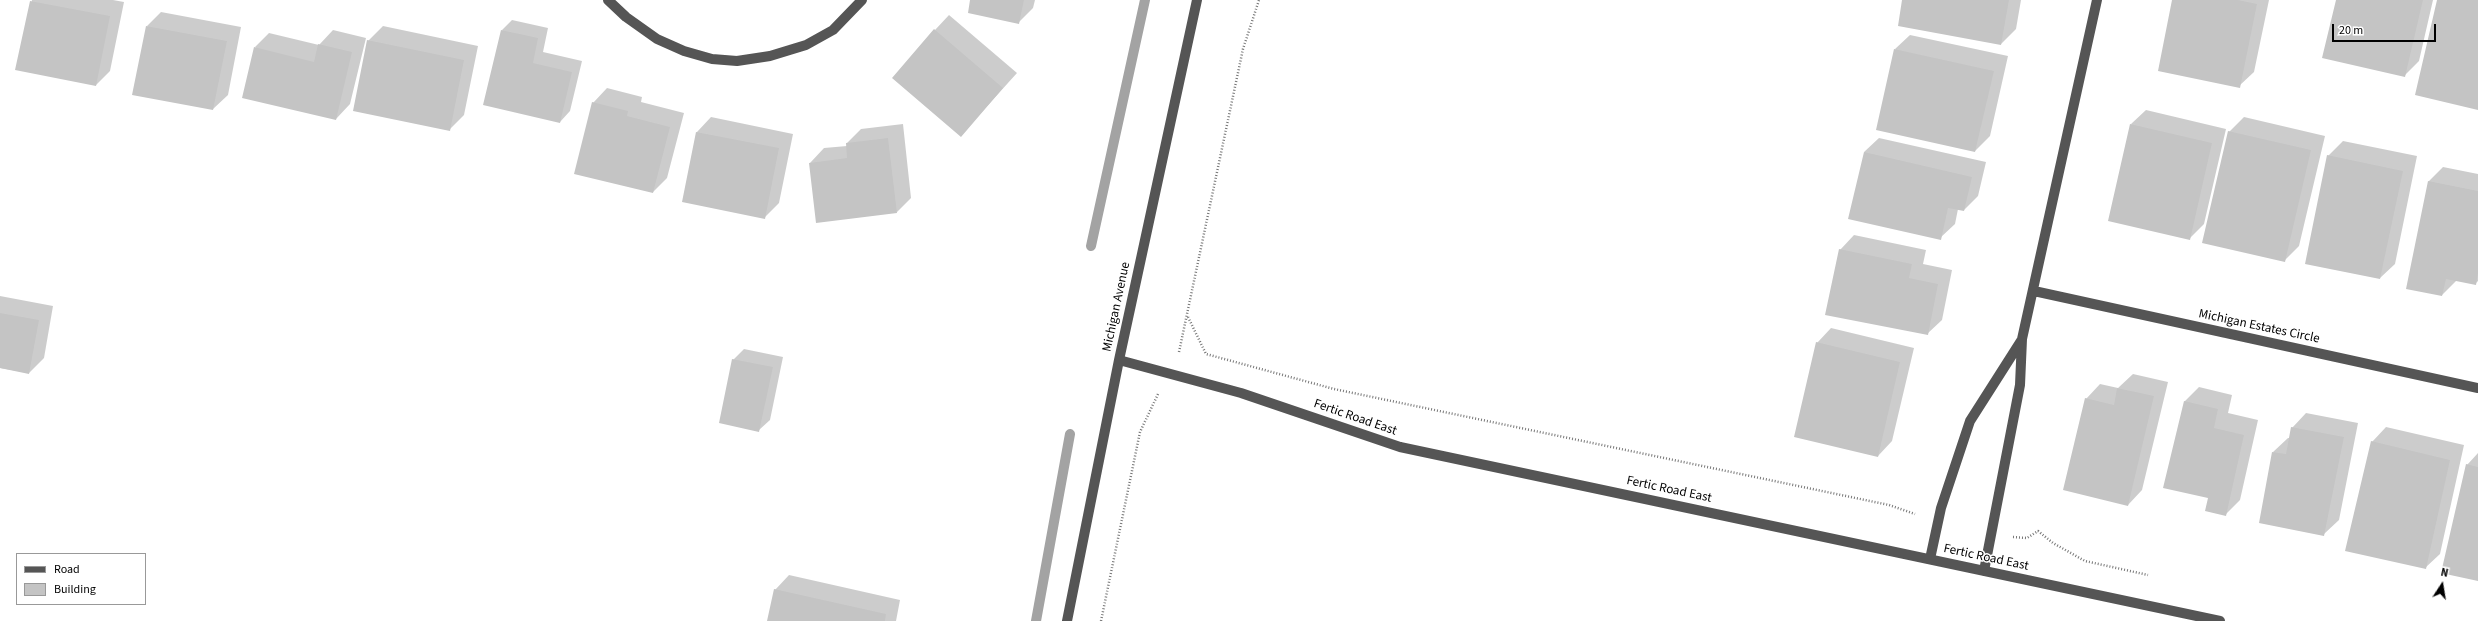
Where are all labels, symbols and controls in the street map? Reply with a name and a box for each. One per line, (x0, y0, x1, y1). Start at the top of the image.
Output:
scale bar (2334, 16, 2438, 42)
text: 20 m (2339, 22, 2363, 39)
street label: Michigan Avenue (1100, 261, 1134, 353)
street label: Michigan Estates Circle (2197, 307, 2321, 347)
street label: Fertic Road East (1311, 396, 1399, 440)
street label: Fertic Road East (1625, 473, 1713, 507)
street label: Fertic Road East (1942, 541, 2030, 575)
legend (16, 553, 146, 605)
text: Road (54, 561, 80, 578)
north arrow (2422, 565, 2462, 605)
text: N (2439, 565, 2450, 581)
text: Building (54, 581, 96, 598)

